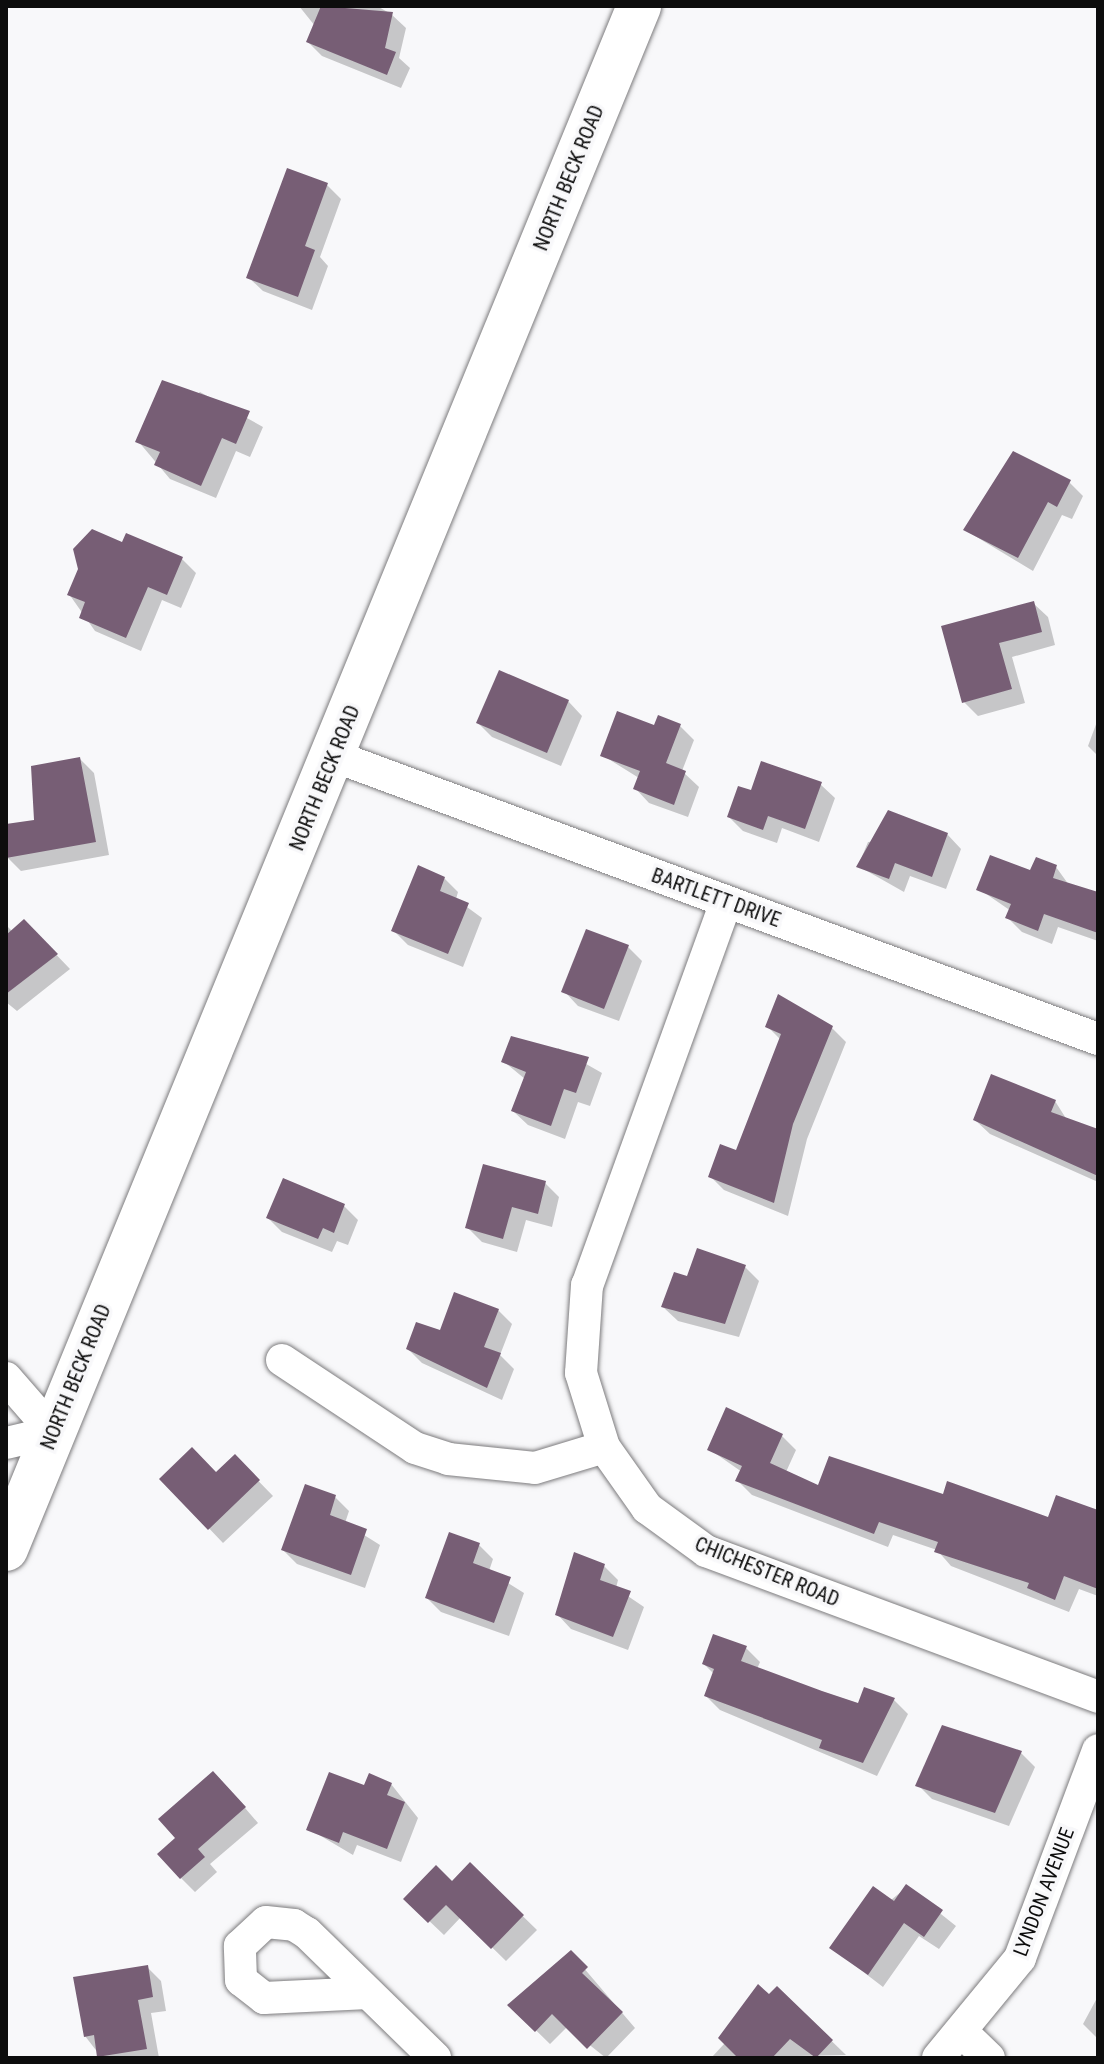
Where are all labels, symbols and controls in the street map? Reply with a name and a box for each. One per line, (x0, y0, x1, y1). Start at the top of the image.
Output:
street label: NORTH BECK ROAD (529, 102, 609, 254)
street label: NORTH BECK ROAD (285, 702, 365, 854)
street label: BARTLETT DRIVE (648, 863, 784, 933)
street label: NORTH BECK ROAD (36, 1301, 116, 1453)
street label: CHICHESTER ROAD (691, 1532, 843, 1612)
street label: LYNDON AVENUE (1008, 1824, 1080, 1960)

